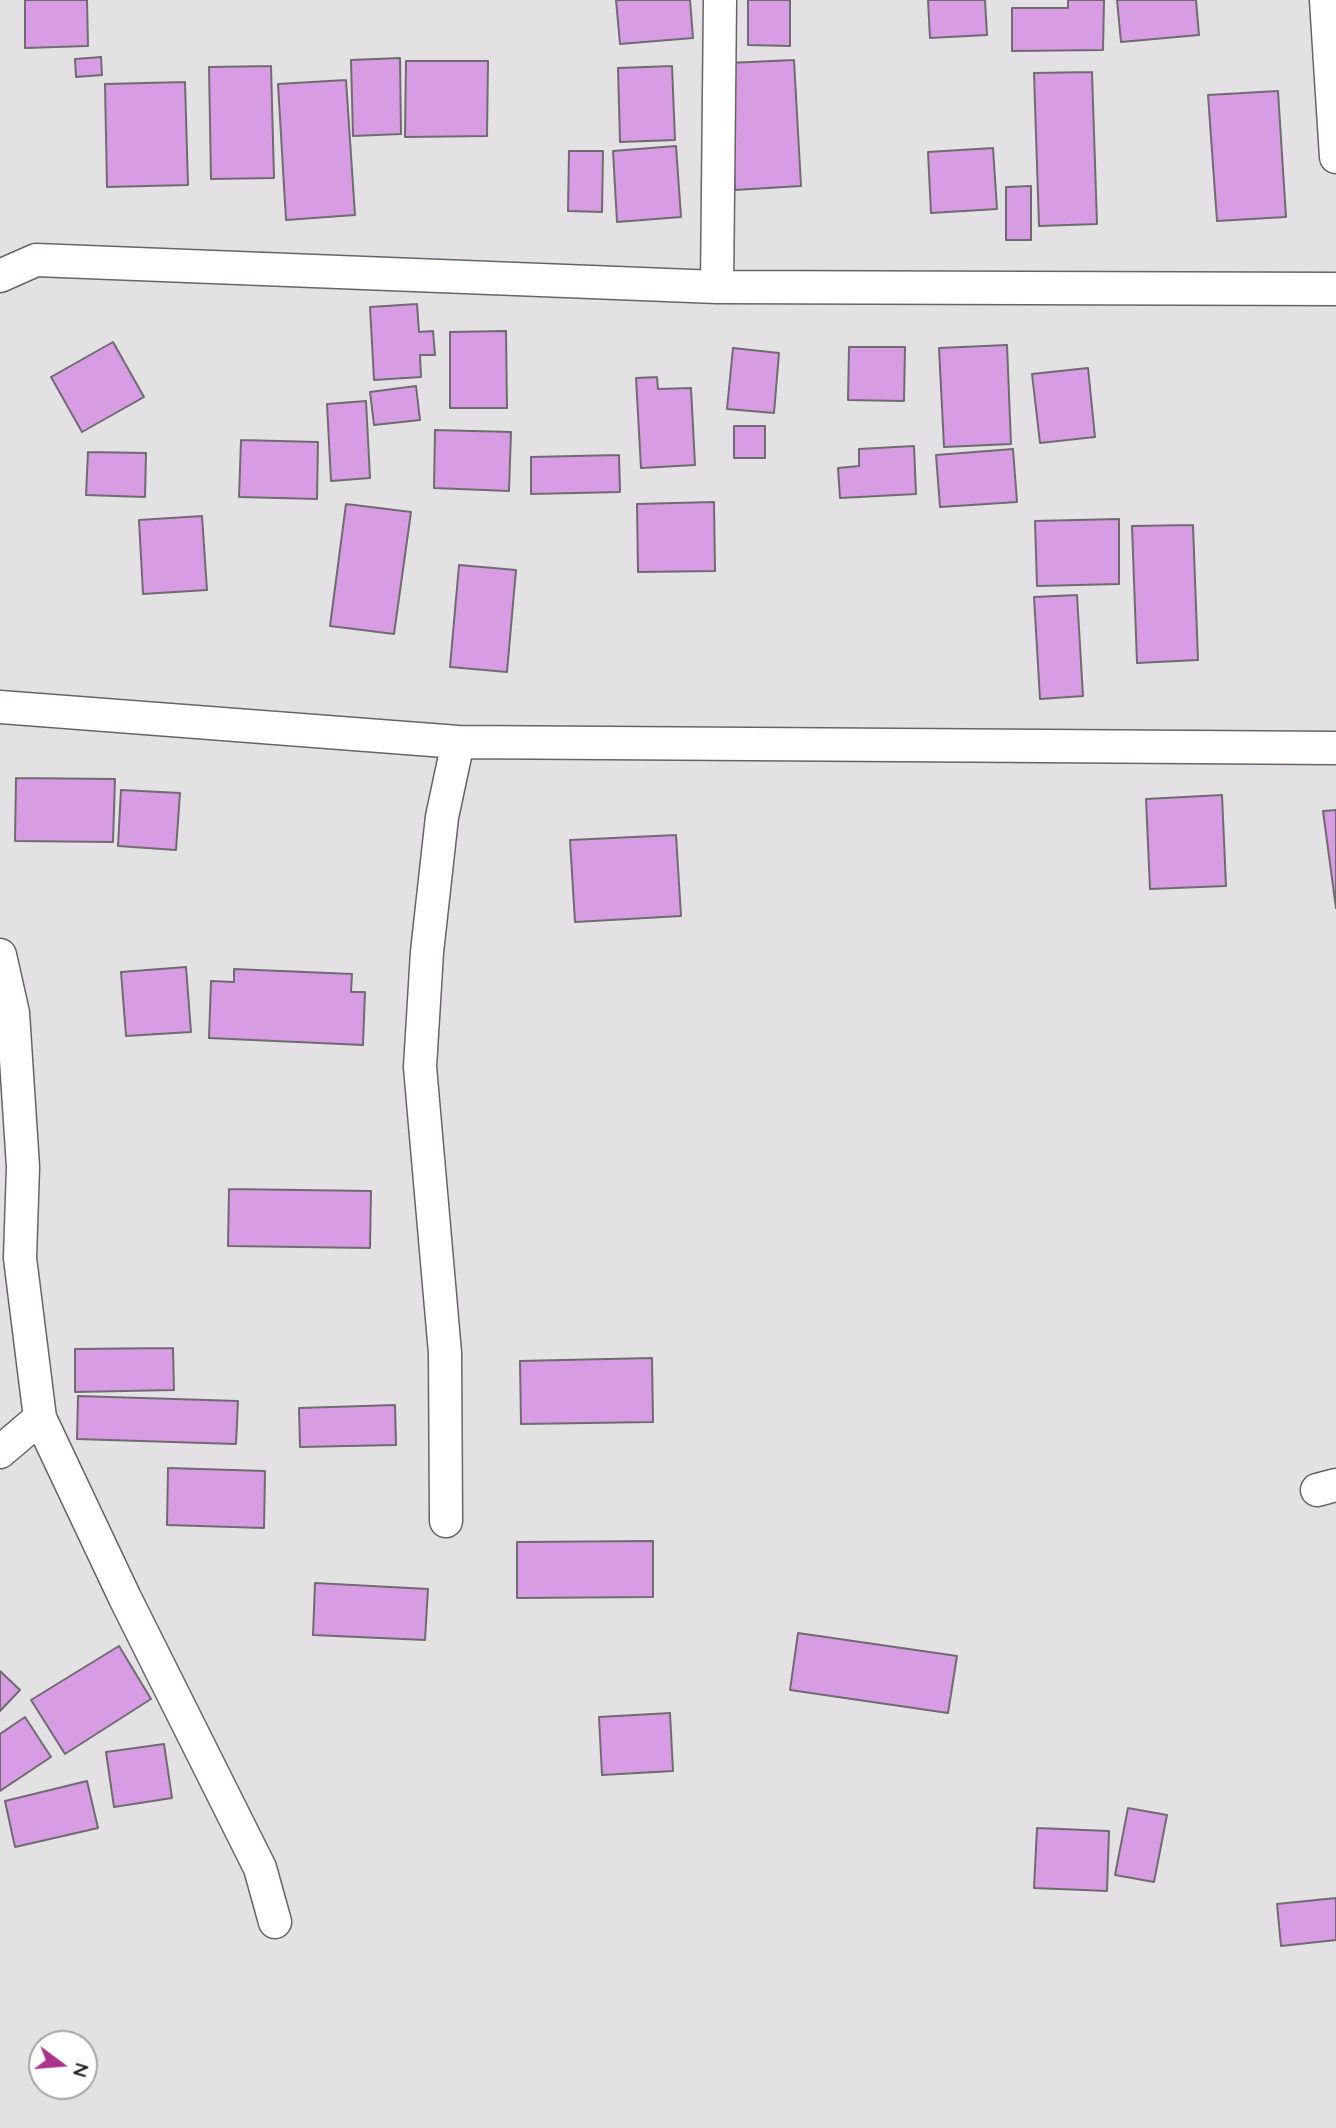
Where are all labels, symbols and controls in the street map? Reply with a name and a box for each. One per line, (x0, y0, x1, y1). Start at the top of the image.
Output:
north arrow (28, 2030, 98, 2100)
text: N (68, 2060, 95, 2080)

